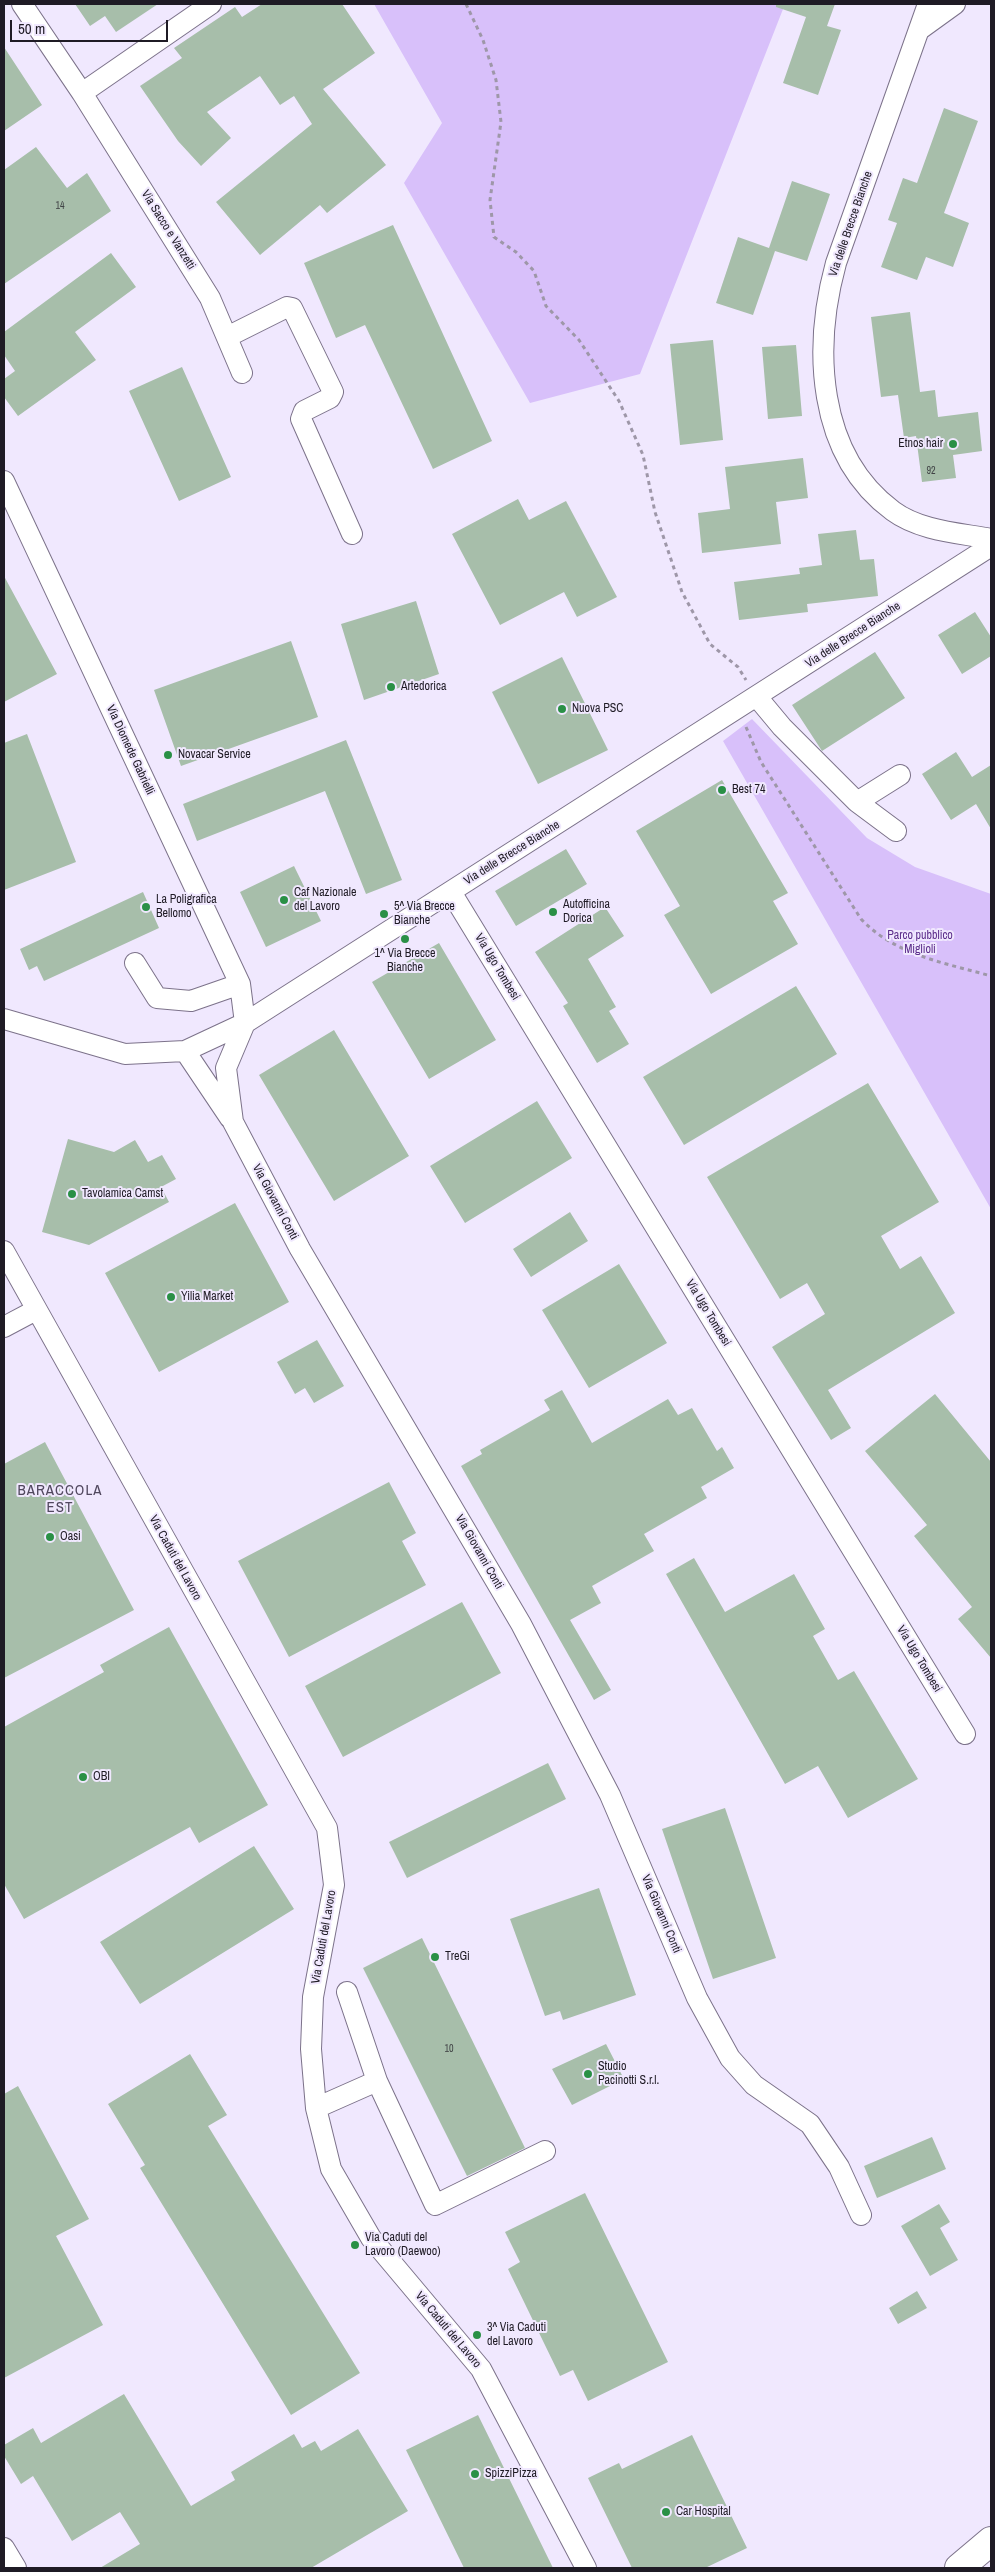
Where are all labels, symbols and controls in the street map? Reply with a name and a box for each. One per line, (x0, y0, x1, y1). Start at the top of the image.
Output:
scale bar (12, 10, 170, 42)
text: 50 m (18, 18, 45, 39)
street label: Via delle Brecce Bianche (826, 169, 876, 279)
street label: Via Sacco e Vanzetti (138, 188, 198, 272)
house number: 14 (55, 200, 65, 212)
place label: Etnos hair (898, 437, 943, 451)
marker: Etnos hair (947, 438, 959, 450)
house number: 92 (926, 465, 936, 477)
street label: Via delle Brecce Bianche (803, 599, 903, 671)
place label: Artedorica (401, 680, 446, 694)
marker: Artedorica (385, 681, 397, 693)
place label: Nuova PSC (572, 702, 623, 716)
street label: Via Diomede Gabrielli (103, 703, 157, 797)
marker: Nuova PSC (556, 703, 568, 715)
place label: Novacar Service (178, 748, 251, 762)
marker: Novacar Service (162, 749, 174, 761)
place label: Best 74 (732, 783, 765, 797)
marker: Best 74 (716, 784, 728, 796)
street label: Via delle Brecce Bianche (461, 818, 563, 888)
place label: Caf Nazionale del Lavoro (294, 886, 356, 914)
place label: La Poligrafica Bellomo (156, 893, 217, 921)
marker: Caf Nazionale del Lavoro (278, 894, 290, 906)
place label: Autofficina Dorica (563, 898, 610, 926)
place label: 5^ Via Brecce Bianche (394, 900, 455, 928)
marker: La Poligrafica Bellomo (140, 901, 152, 913)
marker: Autofficina Dorica (547, 906, 559, 918)
marker: 5^ Via Brecce Bianche (378, 908, 390, 920)
park label: Parco pubblico Miglioli (887, 929, 953, 957)
street label: Via Ugo Tombesi (471, 931, 523, 1003)
marker: 1^ Via Brecce Bianche (399, 933, 411, 945)
place label: 1^ Via Brecce Bianche (375, 947, 435, 975)
street label: Via Giovanni Conti (249, 1162, 301, 1242)
place label: Tavolamica Camst (82, 1187, 163, 1201)
marker: Tavolamica Camst (66, 1188, 78, 1200)
street label: Via Ugo Tombesi (682, 1277, 734, 1349)
place label: Yilia Market (181, 1290, 233, 1304)
marker: Yilia Market (165, 1291, 177, 1303)
district label: BARACCOLA EST (16, 1482, 104, 1517)
street label: Via Giovanni Conti (452, 1512, 506, 1592)
street label: Via Caduti del Lavoro (146, 1513, 204, 1603)
place label: Oasi (60, 1530, 81, 1544)
marker: Oasi (44, 1531, 56, 1543)
street label: Via Ugo Tombesi (893, 1623, 945, 1695)
place label: OBI (93, 1770, 110, 1784)
marker: OBI (77, 1771, 89, 1783)
street label: Via Giovanni Conti (638, 1873, 684, 1955)
street label: Via Caduti del Lavoro (309, 1889, 339, 1985)
place label: TreGi (445, 1950, 470, 1964)
marker: TreGi (429, 1951, 441, 1963)
house number: 10 (444, 2043, 454, 2055)
place label: Studio Pacinotti S.r.l. (598, 2060, 659, 2088)
marker: Studio Pacinotti S.r.l. (582, 2068, 594, 2080)
place label: Via Caduti del Lavoro (Daewoo) (365, 2231, 440, 2259)
marker: Via Caduti del Lavoro (Daewoo) (349, 2239, 361, 2251)
street label: Via Caduti del Lavoro (412, 2289, 484, 2371)
place label: 3^ Via Caduti del Lavoro (487, 2321, 546, 2349)
marker: 3^ Via Caduti del Lavoro (471, 2329, 483, 2341)
place label: SpizziPizza (485, 2467, 537, 2481)
marker: SpizziPizza (469, 2468, 481, 2480)
place label: Car Hospital (676, 2505, 731, 2519)
marker: Car Hospital (660, 2506, 672, 2518)

